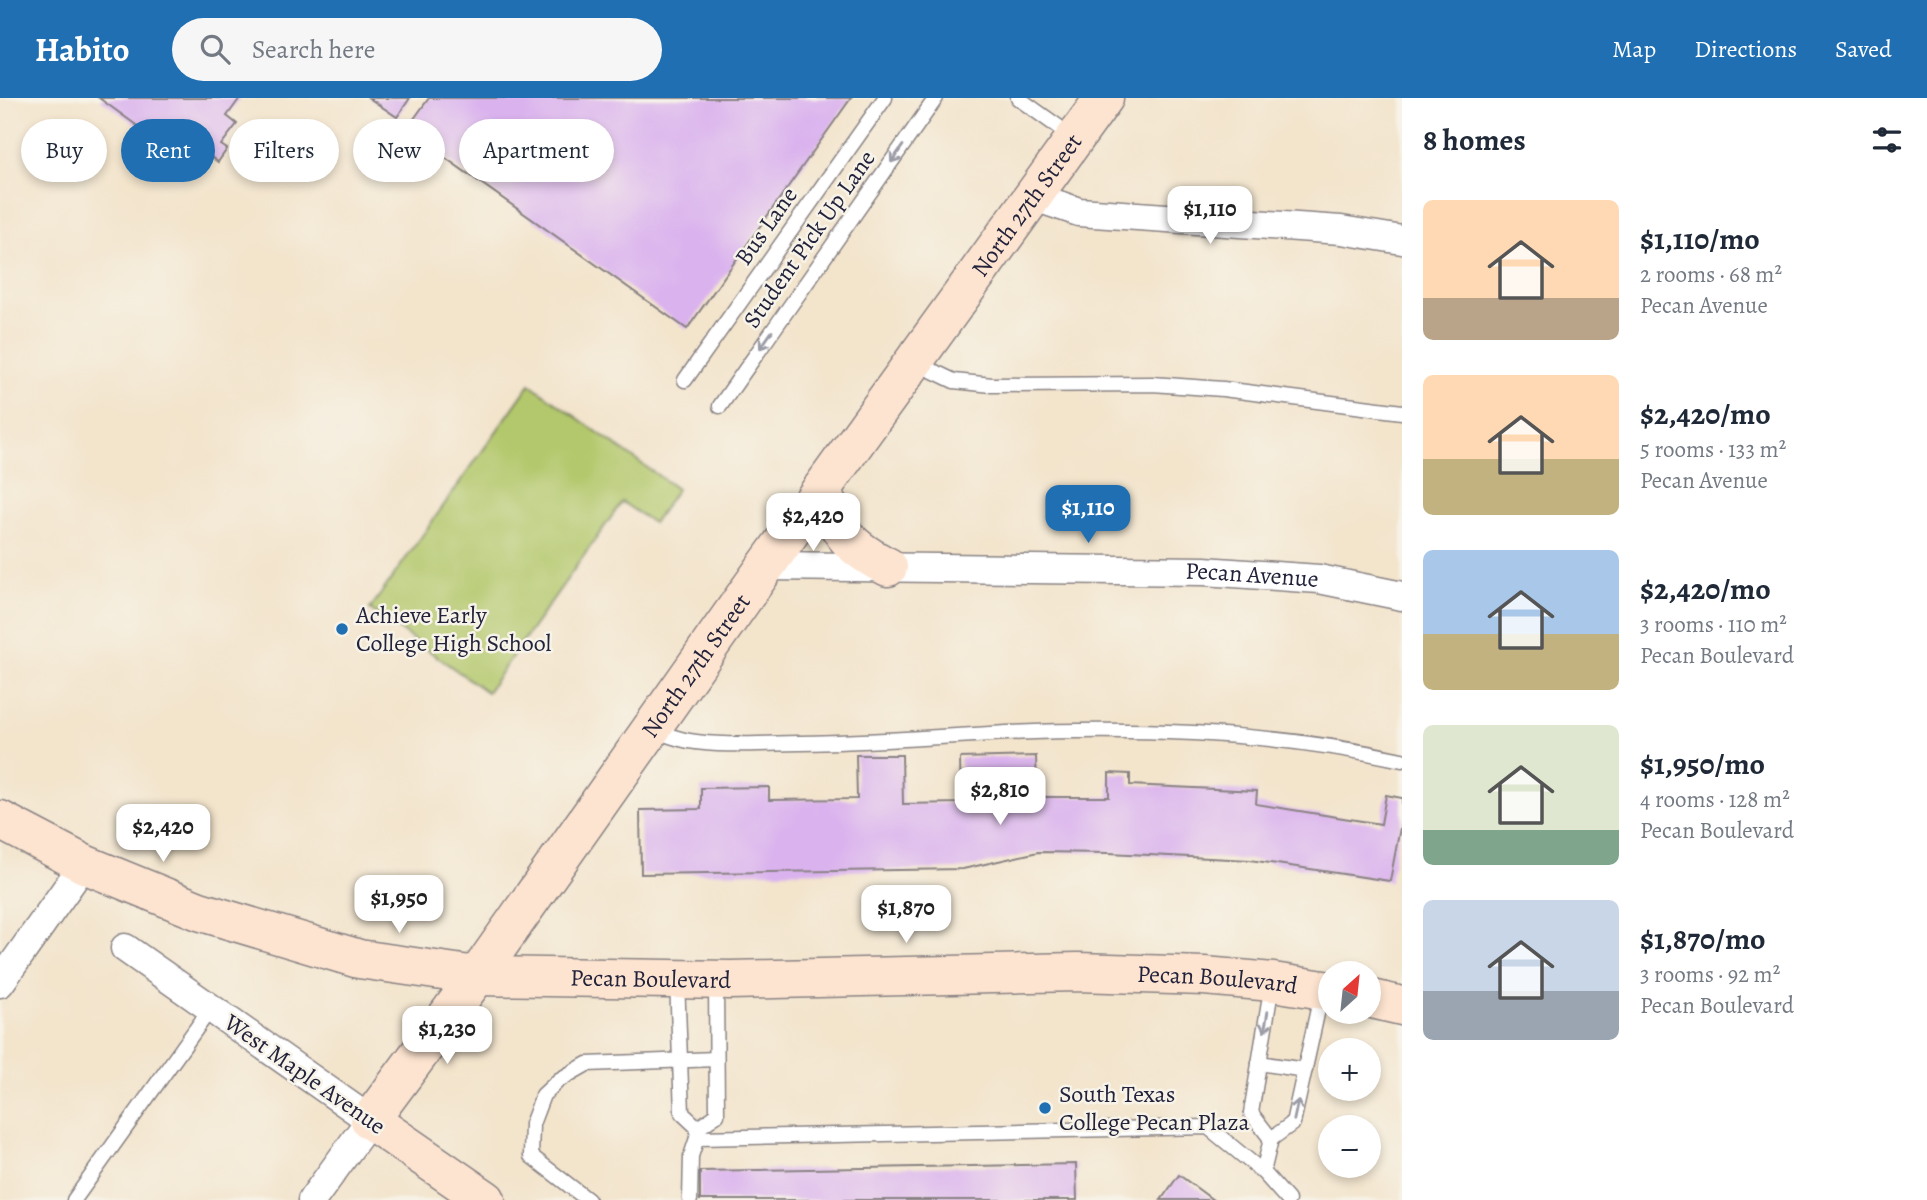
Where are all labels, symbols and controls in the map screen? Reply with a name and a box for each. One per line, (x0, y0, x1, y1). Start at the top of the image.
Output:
search box (172, 18, 662, 81)
text: Habito (35, 27, 130, 72)
icon: search (196, 30, 234, 68)
text: Search here (252, 32, 375, 67)
text: Map (1612, 33, 1656, 65)
text: Directions (1694, 33, 1797, 65)
text: Saved (1835, 33, 1892, 65)
chip: Buy (21, 119, 107, 182)
chip: Rent (121, 119, 215, 182)
chip: Filters (229, 119, 339, 182)
chip: New (353, 119, 445, 182)
chip: Apartment (459, 119, 614, 182)
text: 8 homes (1423, 120, 1526, 160)
icon: filters (1868, 121, 1906, 159)
street label: North 27th Street (964, 127, 1089, 283)
street label: Student Pick Up Lane (736, 144, 882, 334)
one-way arrow (890, 144, 904, 163)
street label: Bus Lane (727, 180, 805, 272)
pin: $1,110 (1153, 186, 1267, 246)
text: $1,110 (1183, 193, 1237, 224)
text: $1,110/mo (1640, 219, 1760, 259)
icon: home (1479, 228, 1563, 312)
text: 2 rooms · 68 m² (1640, 259, 1782, 290)
text: Pecan Avenue (1640, 290, 1768, 321)
one-way arrow (759, 330, 773, 349)
text: $2,420/mo (1640, 394, 1771, 434)
icon: home (1479, 403, 1563, 487)
text: 5 rooms · 133 m² (1640, 434, 1786, 465)
text: Pecan Avenue (1640, 465, 1768, 496)
pin: $1,110 (1031, 486, 1145, 545)
text: $1,110 (1061, 492, 1115, 523)
pin: $2,420 (756, 494, 870, 553)
text: $2,420 (782, 500, 844, 531)
street label: Pecan Avenue (1185, 555, 1320, 595)
text: $2,420/mo (1640, 569, 1771, 609)
icon: home (1479, 578, 1563, 662)
street label: North 27th Street (634, 587, 758, 744)
place label: Achieve Early College High School (355, 599, 552, 659)
text: 3 rooms · 110 m² (1640, 609, 1787, 640)
marker: Achieve Early College High School (334, 621, 350, 637)
text: Pecan Boulevard (1640, 640, 1794, 671)
text: $1,950/mo (1640, 744, 1765, 784)
icon: home (1479, 753, 1563, 837)
pin: $2,810 (943, 768, 1057, 827)
text: $2,810 (971, 774, 1029, 805)
text: 4 rooms · 128 m² (1640, 784, 1790, 815)
pin: $2,420 (106, 804, 220, 864)
text: $2,420 (132, 811, 194, 842)
text: Pecan Boulevard (1640, 815, 1794, 846)
pin: $1,950 (342, 876, 456, 935)
text: $1,950 (370, 882, 428, 913)
pin: $1,870 (849, 886, 963, 945)
text: $1,870 (877, 892, 935, 923)
text: $1,870/mo (1640, 919, 1766, 959)
icon: home (1479, 928, 1563, 1012)
street label: Pecan Boulevard (1137, 958, 1300, 1002)
text: 3 rooms · 92 m² (1640, 959, 1780, 990)
street label: Pecan Boulevard (570, 961, 731, 996)
north arrow (1318, 961, 1381, 1024)
map controls (1318, 961, 1381, 1178)
text: Pecan Boulevard (1640, 990, 1794, 1021)
street label: West Maple Avenue (217, 1006, 392, 1142)
pin: $1,230 (390, 1006, 504, 1066)
one-way arrow (1259, 1010, 1272, 1033)
text: $1,230 (418, 1013, 476, 1044)
button: + (1318, 1038, 1381, 1101)
place label: South Texas College Pecan Plaza (1059, 1078, 1250, 1138)
one-way arrow (1289, 1099, 1303, 1122)
marker: South Texas College Pecan Plaza (1037, 1100, 1053, 1116)
button: − (1318, 1115, 1381, 1178)

